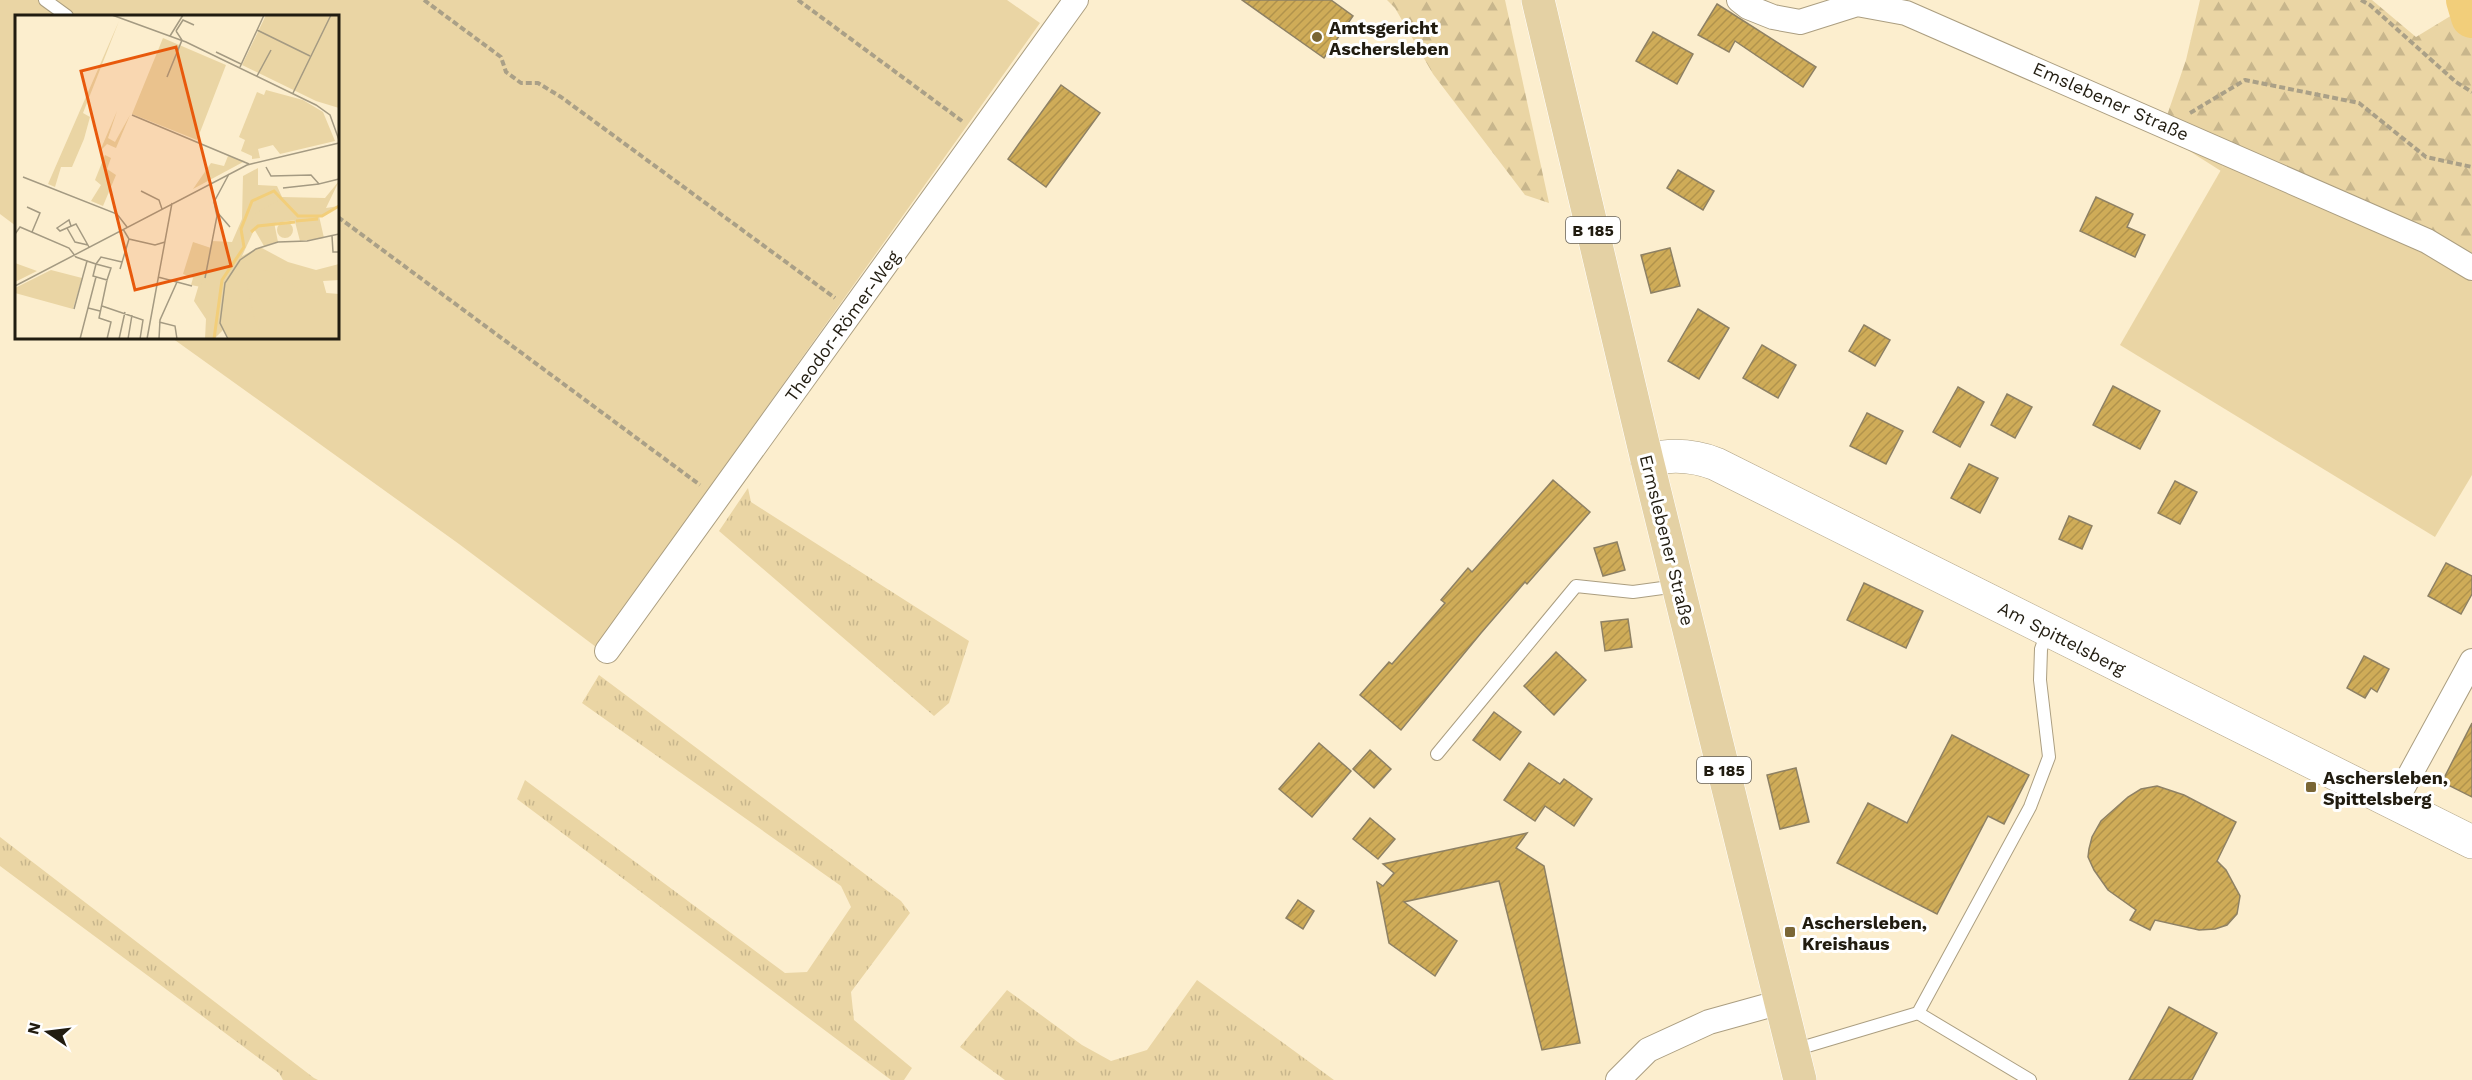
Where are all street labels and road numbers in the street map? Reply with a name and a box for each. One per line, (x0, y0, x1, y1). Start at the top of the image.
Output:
street label: Emslebener Straße (2030, 57, 2192, 145)
road number: B 185 (1566, 217, 1620, 243)
street label: Theodor-Römer-Weg (780, 246, 904, 406)
street label: Ermslebener Straße (1636, 452, 1698, 628)
street label: Am Spittelsberg (1995, 597, 2130, 679)
road number: B 185 (1697, 757, 1751, 783)

